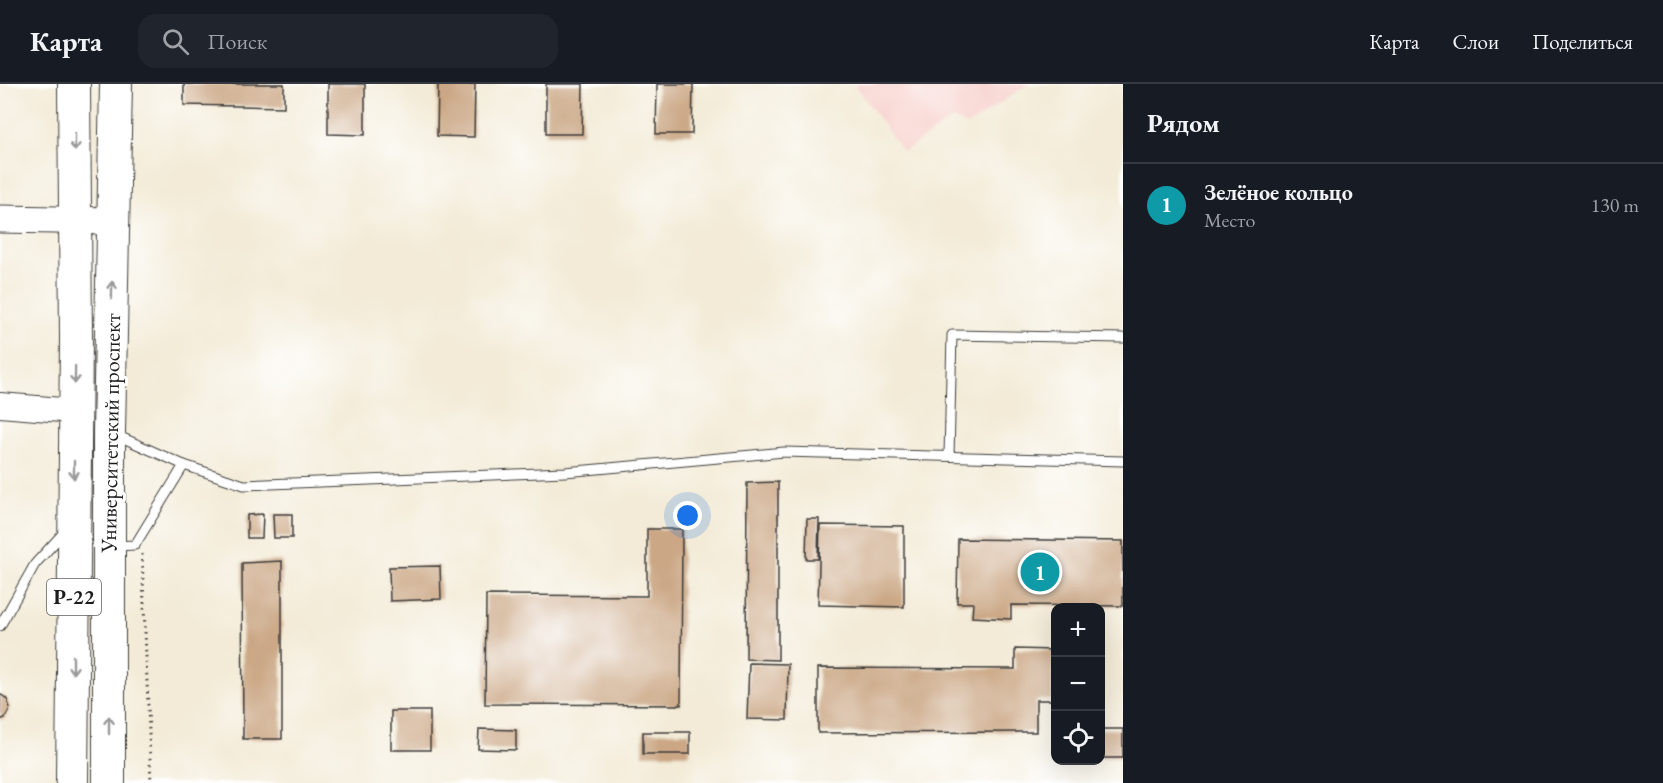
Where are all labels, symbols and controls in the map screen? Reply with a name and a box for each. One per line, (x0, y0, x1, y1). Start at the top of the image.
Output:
search box (138, 14, 558, 68)
text: Карта (30, 23, 102, 59)
icon: search (159, 25, 192, 58)
text: Поиск (207, 27, 267, 56)
text: Карта (1369, 28, 1419, 55)
text: Слои (1452, 28, 1499, 55)
text: Поделиться (1532, 28, 1633, 55)
text: Рядом (1147, 106, 1220, 140)
one-way arrow (69, 132, 81, 152)
text: Зелёное кольцо (1204, 178, 1353, 207)
text: 1 (1161, 192, 1172, 218)
text: 130 m (1591, 192, 1639, 218)
text: Место (1204, 207, 1255, 233)
one-way arrow (106, 280, 118, 300)
street label: Университетский проспект (94, 313, 127, 554)
one-way arrow (69, 365, 81, 385)
one-way arrow (68, 459, 80, 479)
your location (673, 501, 702, 530)
pin: 1 (1020, 550, 1060, 594)
road number: Р-22 (47, 579, 101, 615)
map controls (1051, 603, 1105, 765)
button: + (1051, 603, 1105, 657)
one-way arrow (67, 654, 79, 674)
button: − (1051, 657, 1105, 711)
button: locate (1051, 711, 1105, 765)
one-way arrow (103, 715, 115, 735)

